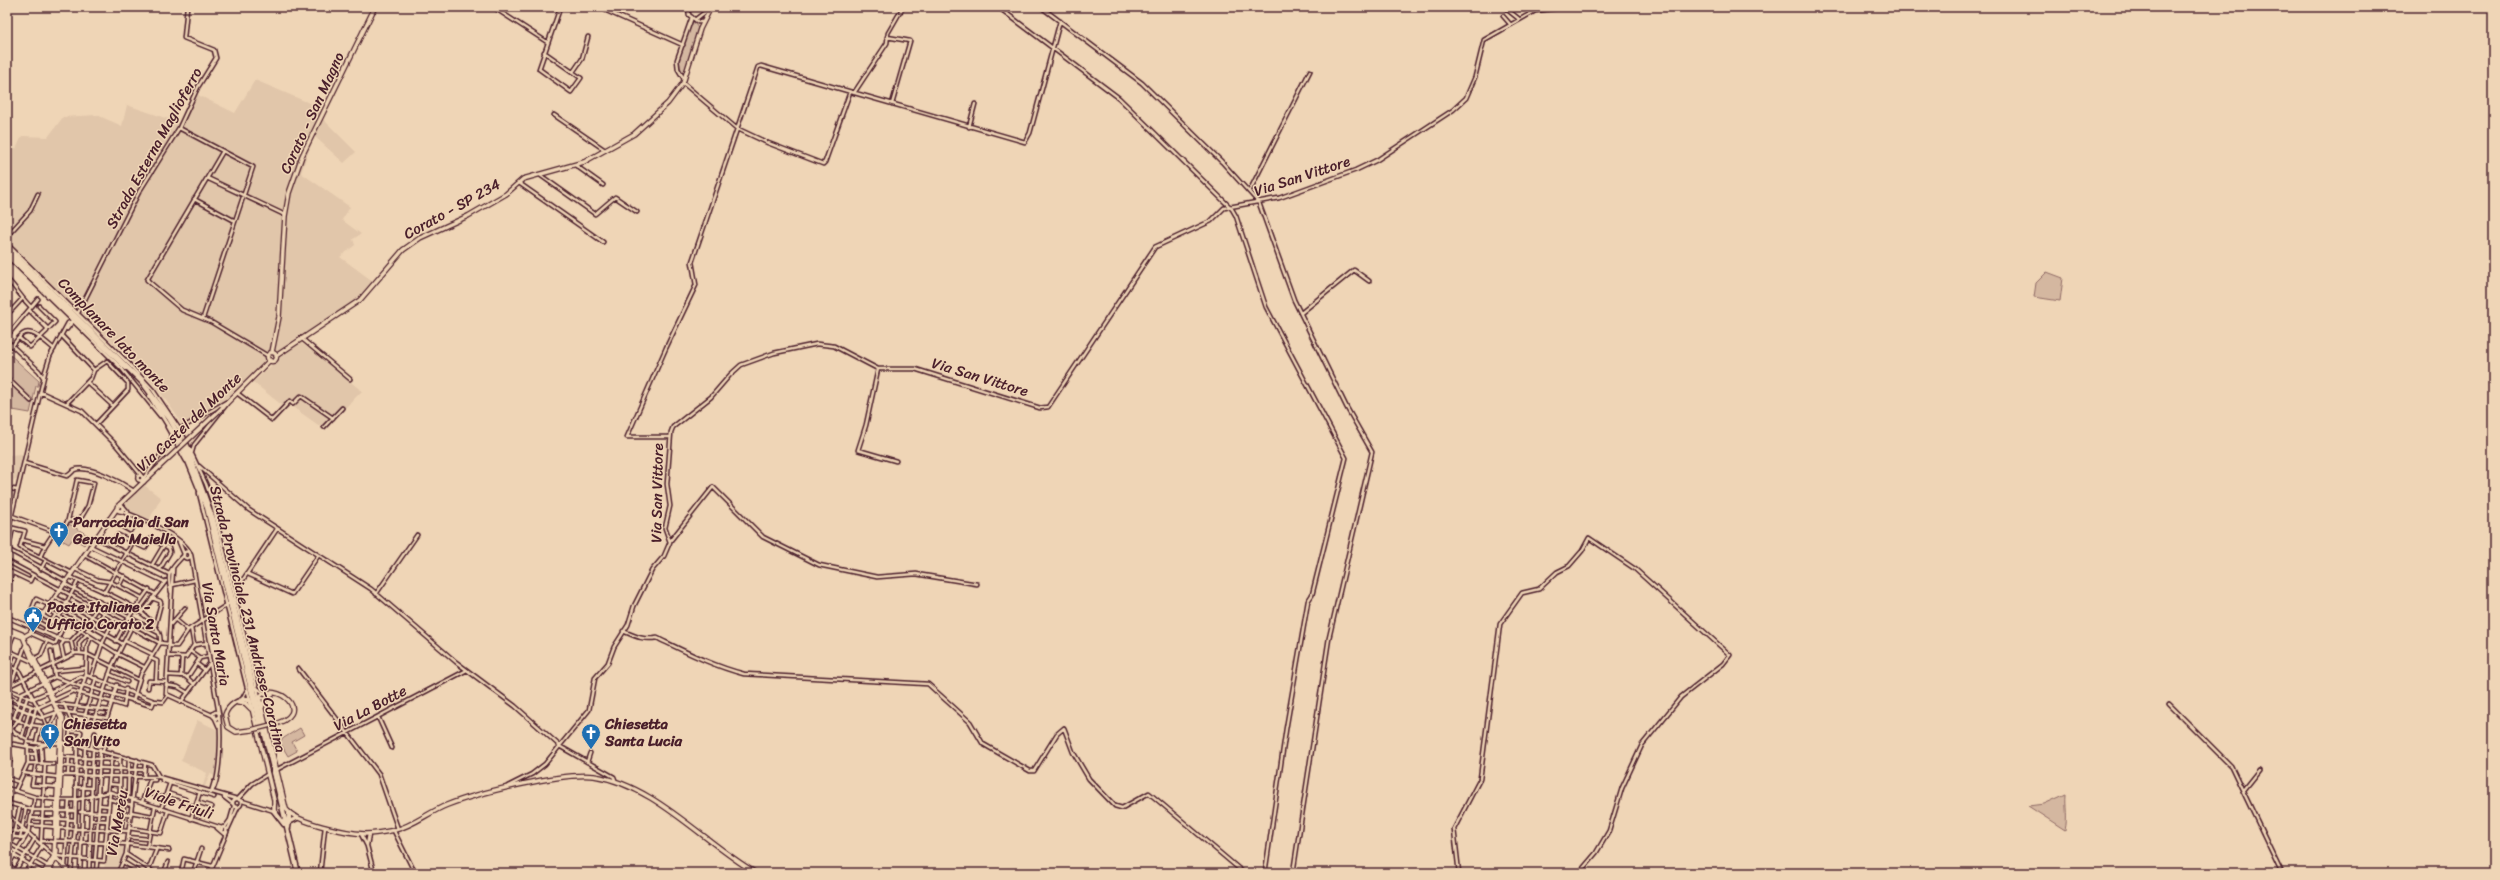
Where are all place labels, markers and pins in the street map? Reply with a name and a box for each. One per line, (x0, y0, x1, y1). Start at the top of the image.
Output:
place label: Parrocchia di San Gerardo Maiella (72, 509, 190, 552)
church icon: Parrocchia di San Gerardo Maiella (48, 520, 70, 548)
place label: Poste Italiane - Ufficio Corato 2 (47, 594, 155, 637)
public building icon: Poste Italiane - Ufficio Corato 2 (22, 605, 44, 633)
place label: Chiesetta San Vito (63, 711, 128, 754)
place label: Chiesetta Santa Lucia (604, 711, 683, 754)
church icon: Chiesetta San Vito (39, 722, 61, 750)
church icon: Chiesetta Santa Lucia (580, 722, 602, 750)

